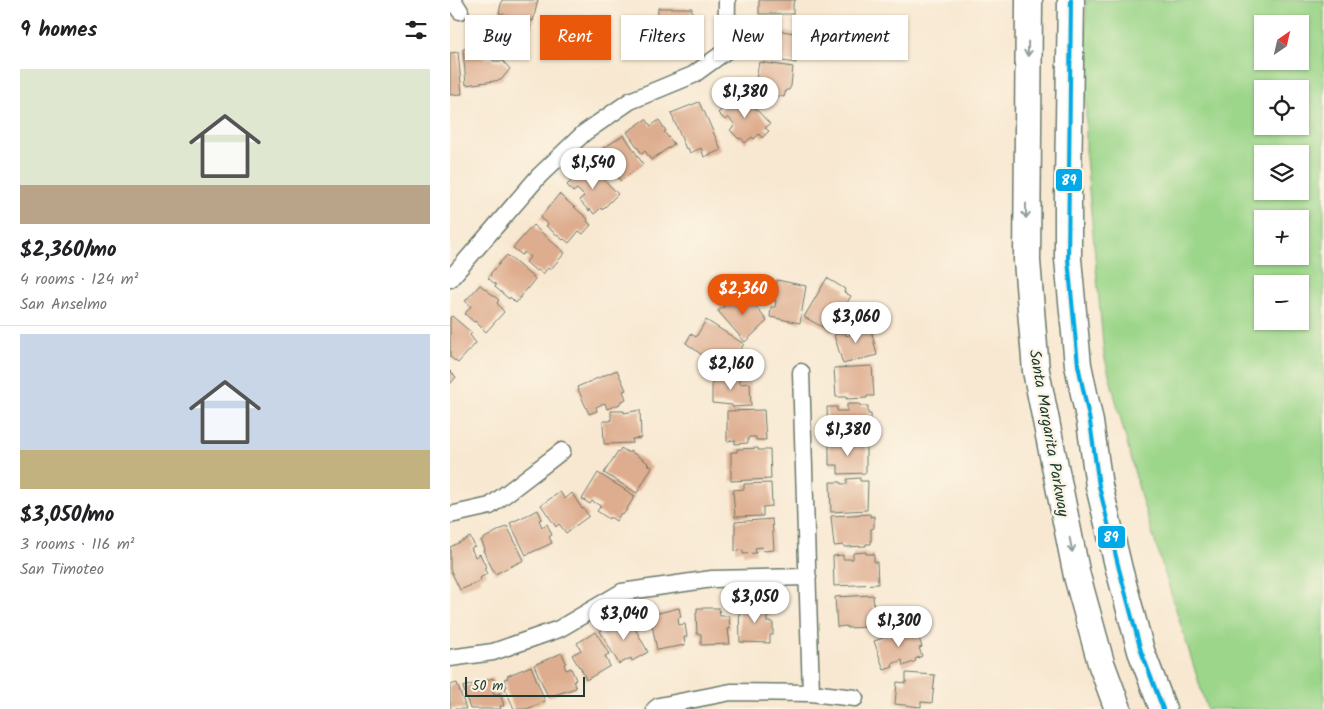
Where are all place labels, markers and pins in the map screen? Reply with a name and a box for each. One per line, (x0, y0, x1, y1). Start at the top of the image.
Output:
pin: $1,380 (704, 76, 786, 119)
pin: $1,540 (552, 148, 634, 190)
pin: $2,360 (702, 274, 784, 316)
pin: $3,060 (815, 302, 897, 344)
pin: $2,160 (690, 348, 772, 391)
pin: $1,380 (807, 414, 889, 457)
pin: $3,050 (714, 582, 796, 624)
pin: $3,040 (583, 598, 665, 641)
pin: $1,300 (858, 606, 940, 648)

